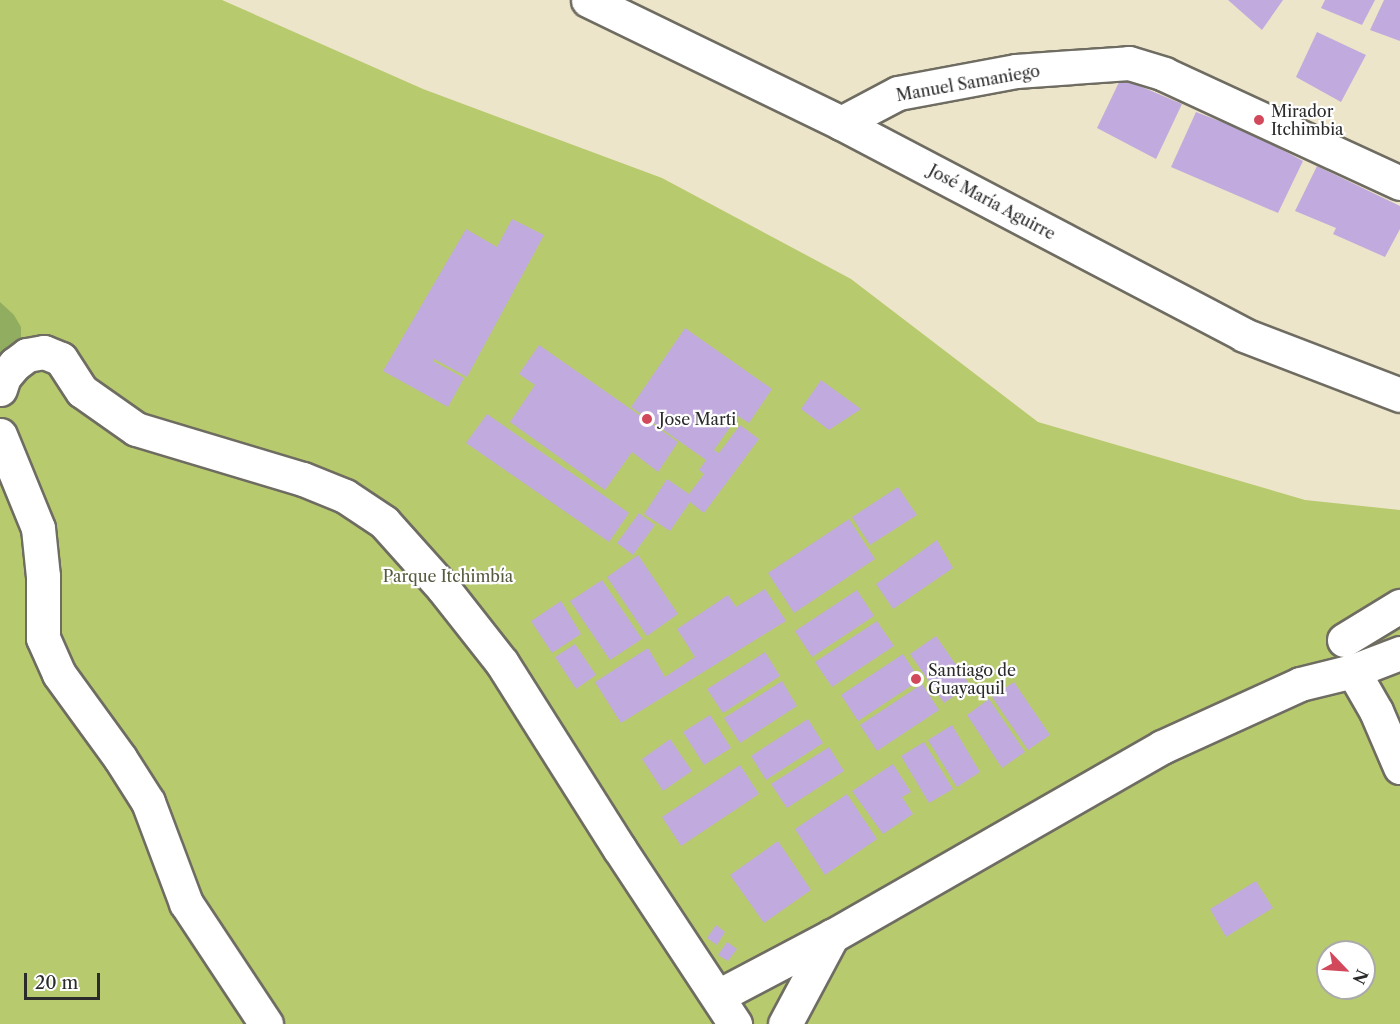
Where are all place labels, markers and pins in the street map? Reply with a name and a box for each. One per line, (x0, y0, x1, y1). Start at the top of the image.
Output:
place label: Mirador Itchimbia (1271, 101, 1344, 139)
marker: Mirador Itchimbia (1252, 113, 1266, 127)
place label: Jose Marti (659, 409, 736, 429)
marker: Jose Marti (640, 412, 654, 426)
place label: Santiago de Guayaquil (928, 660, 1016, 698)
marker: Santiago de Guayaquil (909, 672, 923, 686)

